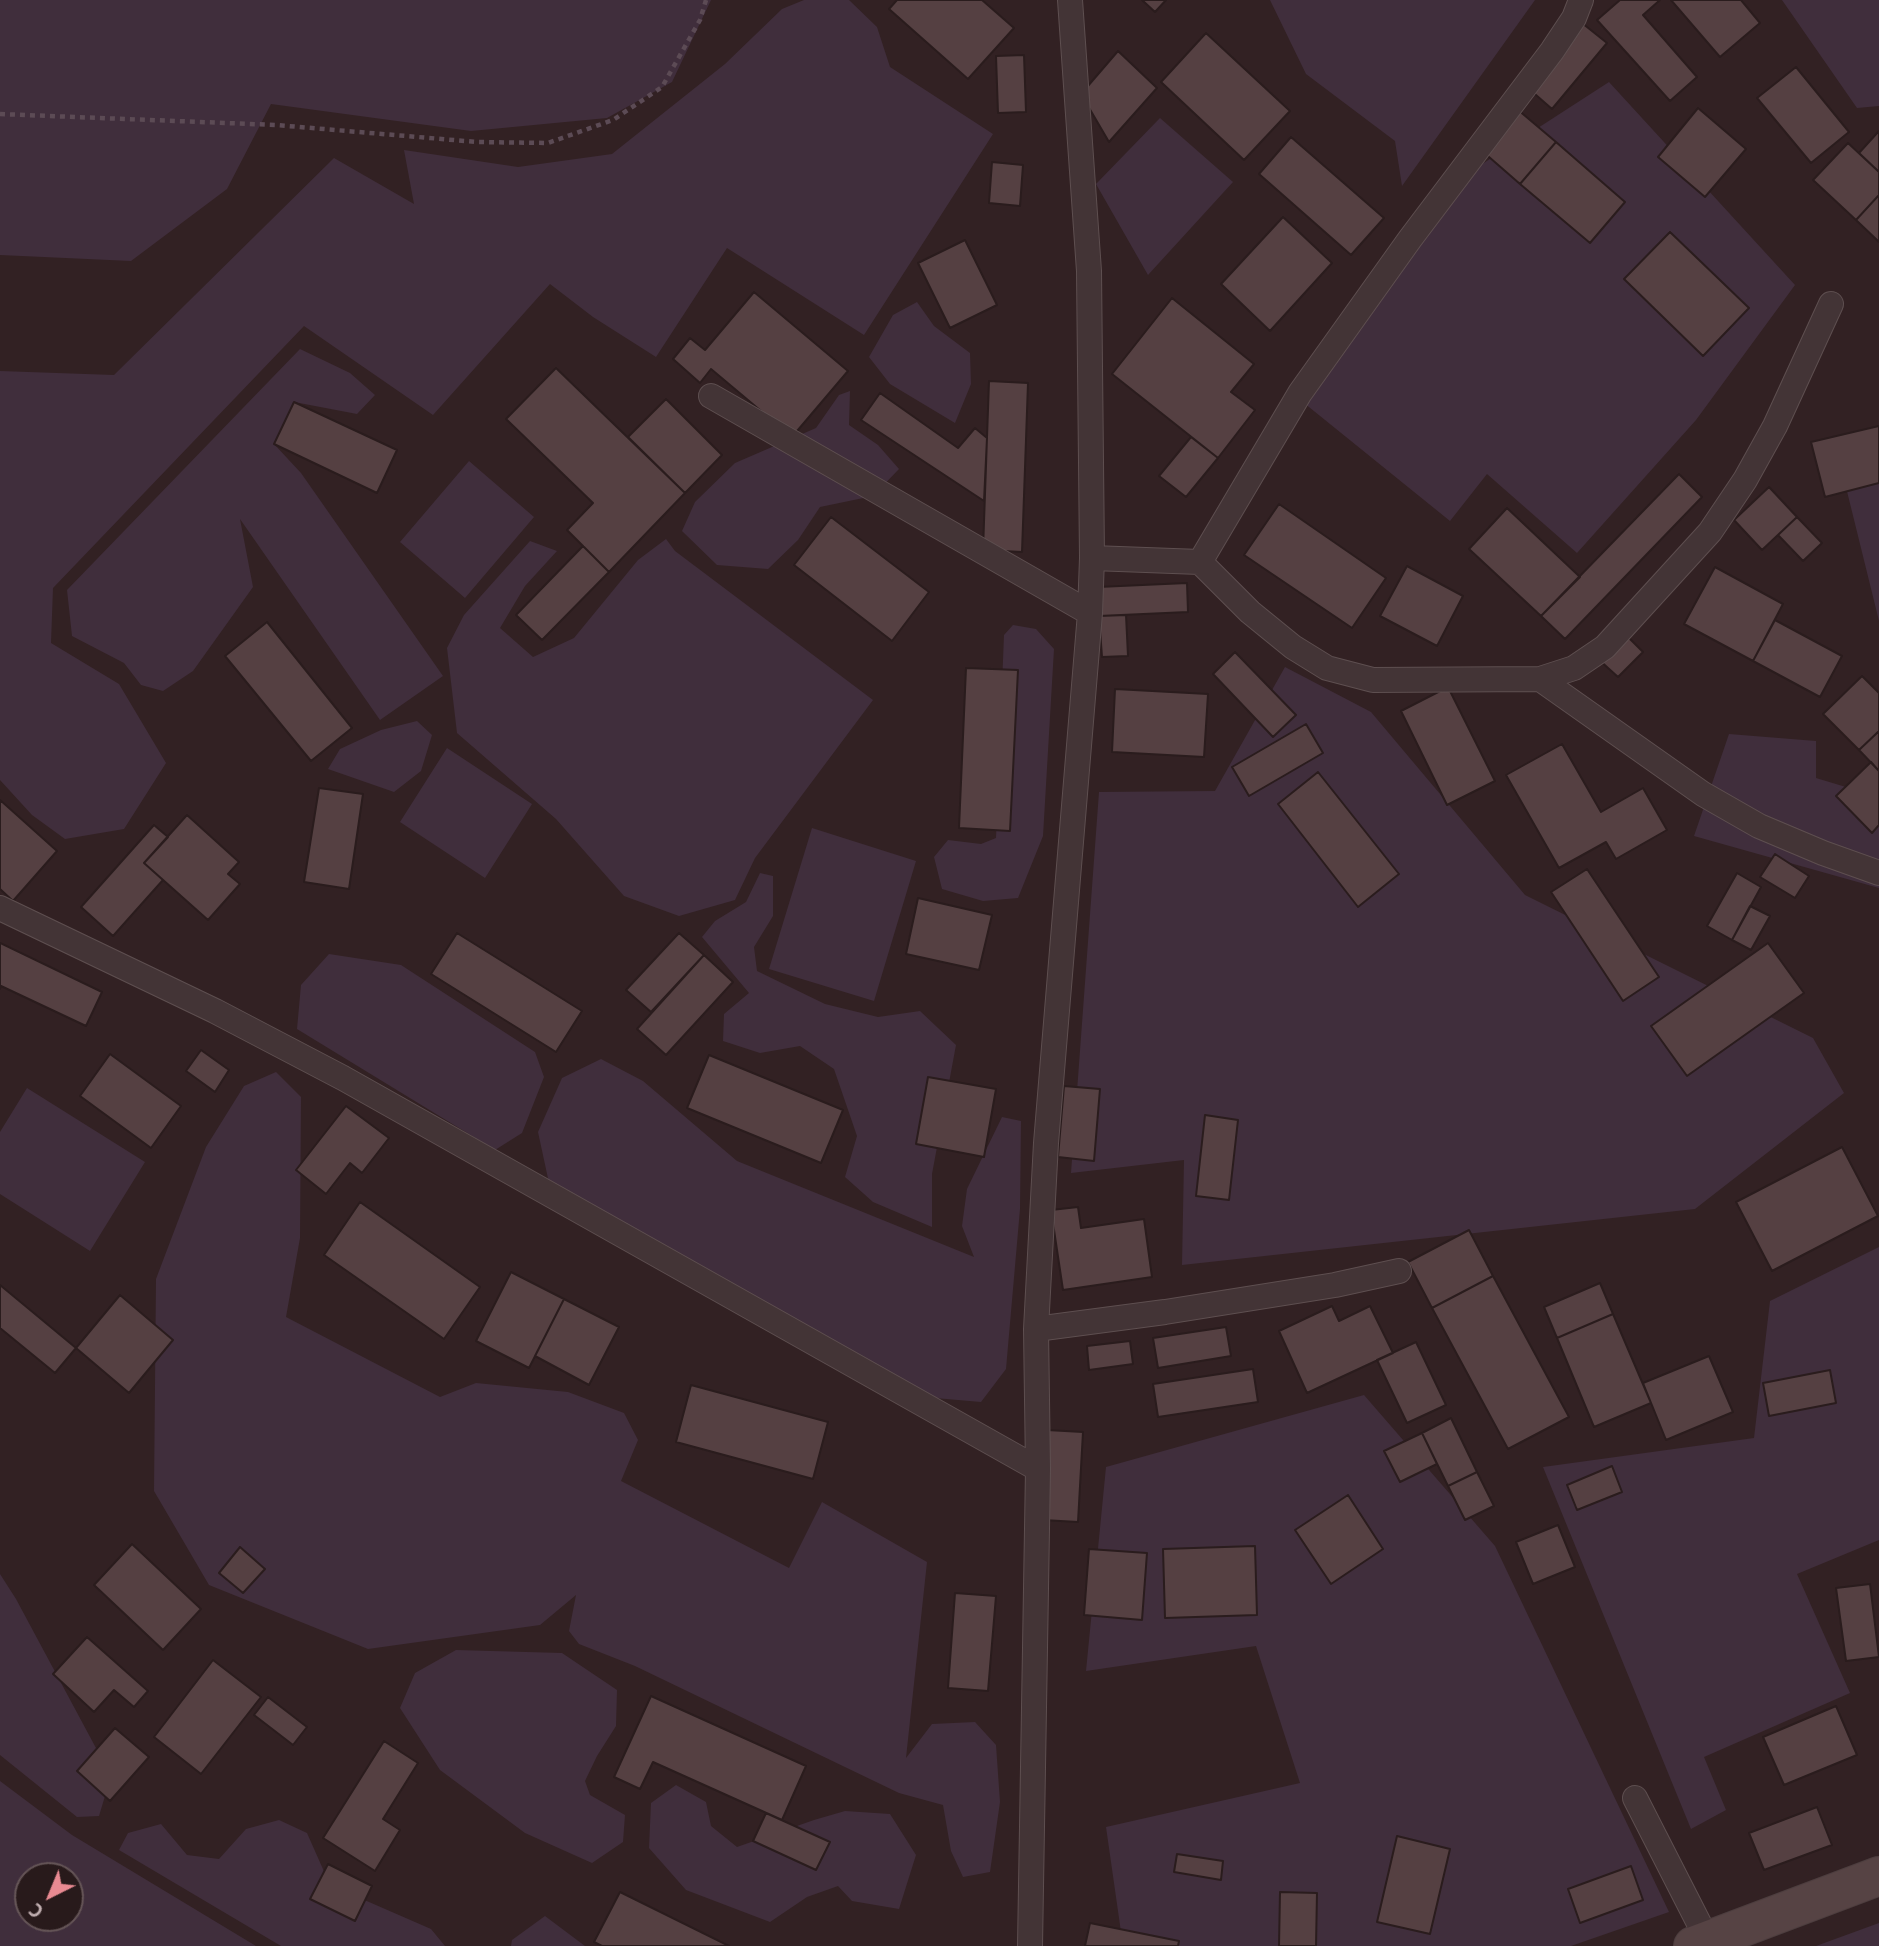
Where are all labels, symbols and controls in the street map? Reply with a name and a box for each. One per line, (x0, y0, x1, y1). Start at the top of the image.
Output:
north arrow (14, 1862, 84, 1932)
text: С (24, 1898, 48, 1923)

